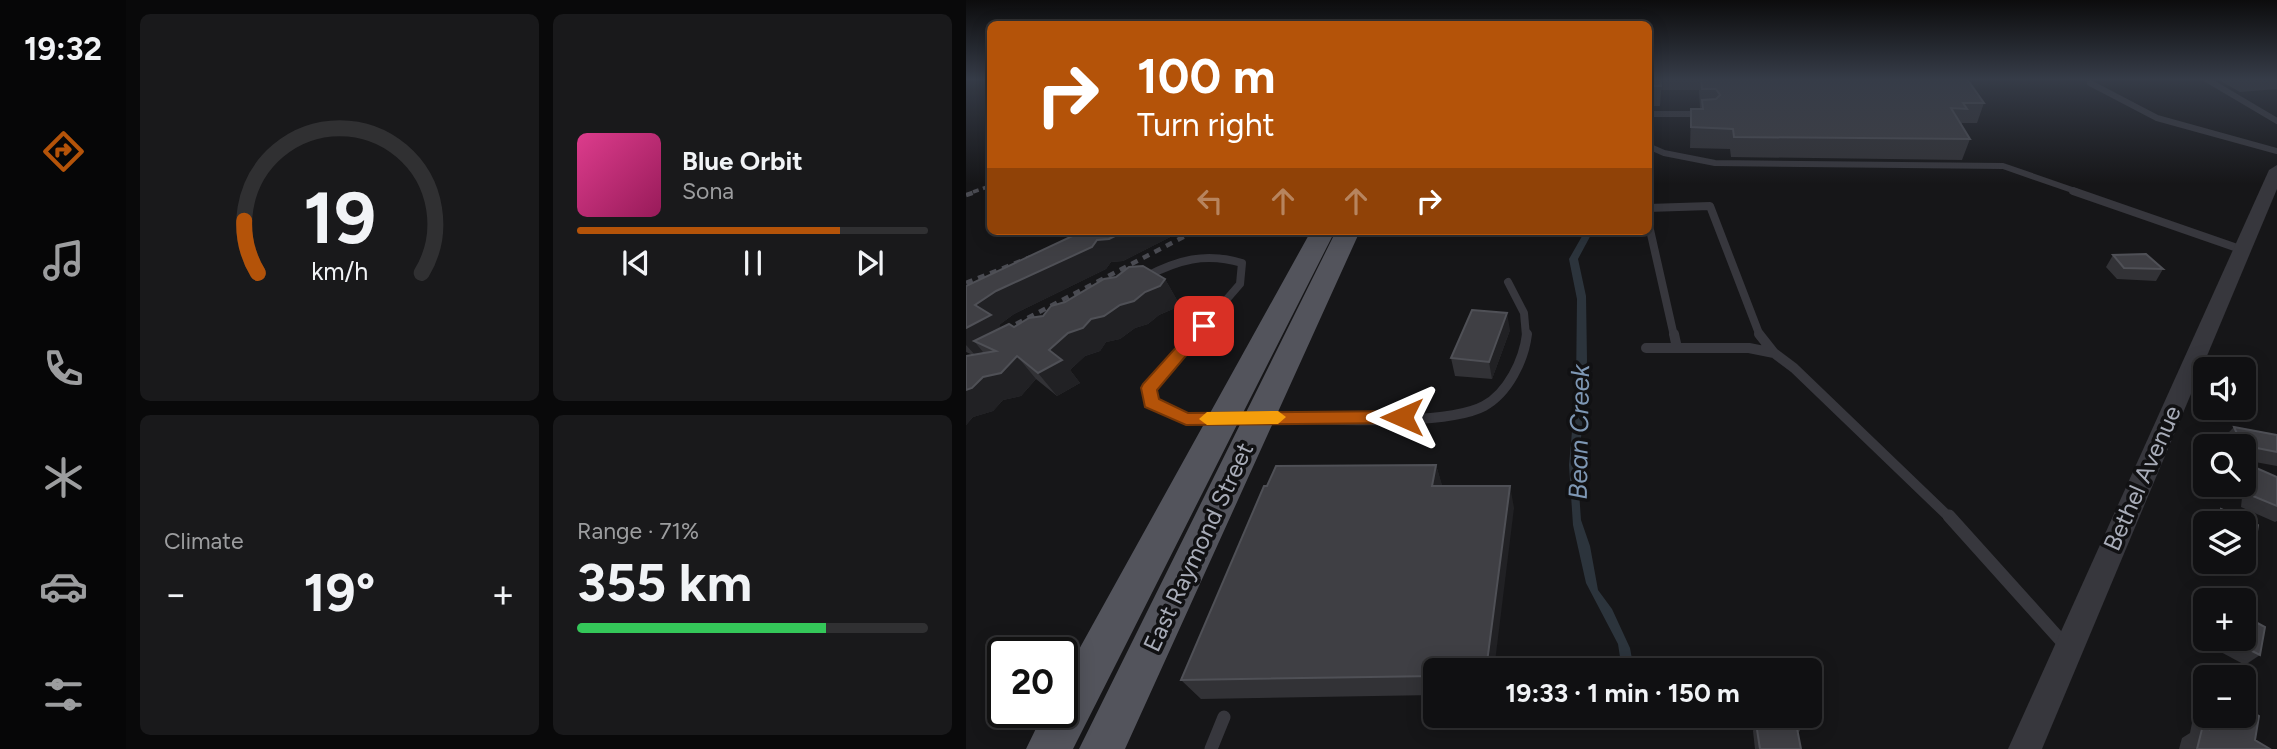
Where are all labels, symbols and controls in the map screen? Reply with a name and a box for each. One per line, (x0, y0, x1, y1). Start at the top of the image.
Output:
text: 19:32 (24, 30, 102, 68)
text: 100 m (1137, 46, 1276, 105)
icon: right (1022, 49, 1113, 140)
text: Turn right (1137, 106, 1275, 144)
icon: directions (39, 127, 88, 176)
text: Blue Orbit (682, 145, 803, 177)
text: 19 (303, 175, 376, 262)
text: Sona (682, 177, 734, 205)
icon: left (1191, 182, 1229, 220)
icon: ahead (1264, 182, 1302, 220)
icon: ahead (1337, 182, 1375, 220)
icon: right (1410, 182, 1448, 220)
icon: music (39, 236, 88, 285)
icon: previous (617, 244, 655, 282)
icon: pause (734, 244, 772, 282)
icon: next (851, 244, 889, 282)
text: km/h (311, 256, 368, 286)
pin (1174, 296, 1234, 356)
icon: arrive (1185, 307, 1223, 345)
icon: phone (39, 344, 88, 393)
map controls (2193, 357, 2256, 728)
button: sound (2193, 357, 2256, 420)
water label: Bean Creek (1562, 363, 1596, 500)
position arrow (1365, 380, 1439, 454)
street label: Bethel Avenue (2097, 401, 2187, 555)
button: search (2193, 434, 2256, 497)
street label: East Raymond Street (1137, 438, 1259, 656)
icon: climate (39, 453, 88, 502)
button: layers (2193, 511, 2256, 574)
text: Range · 71% (577, 517, 699, 545)
text: Climate (164, 527, 243, 555)
text: 355 km (577, 552, 752, 614)
icon: car (39, 562, 88, 611)
text: 19° (304, 562, 375, 624)
text: − (164, 571, 188, 617)
text: + (491, 571, 515, 617)
button: + (2193, 588, 2256, 651)
speed limit sign: 20 (987, 637, 1078, 728)
button: − (2193, 665, 2256, 728)
icon: filters (39, 670, 88, 719)
text: 19:33 · 1 min · 150 m (1505, 677, 1740, 709)

